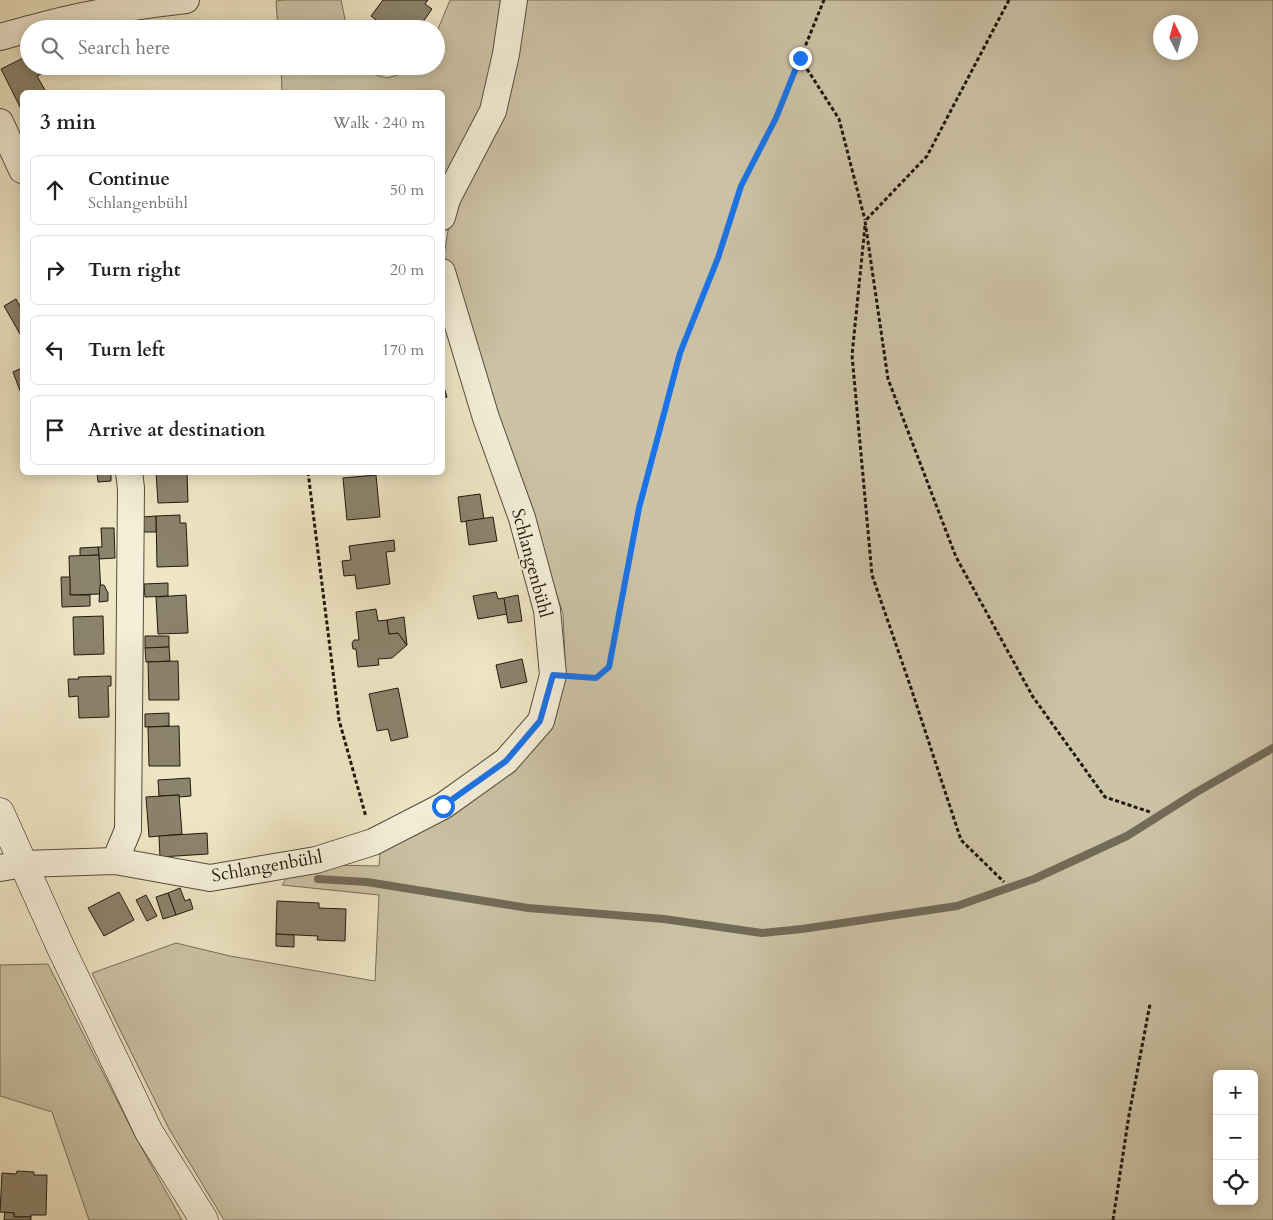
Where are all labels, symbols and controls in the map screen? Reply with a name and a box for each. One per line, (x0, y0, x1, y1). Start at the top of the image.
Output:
north arrow (1153, 15, 1198, 60)
search box (20, 20, 445, 75)
icon: search (38, 34, 66, 62)
text: Search here (78, 35, 170, 61)
route end (789, 47, 812, 70)
text: 3 min (40, 108, 96, 137)
text: Walk · 240 m (333, 112, 425, 134)
text: Continue (88, 166, 170, 192)
icon: ahead (41, 176, 69, 204)
text: 50 m (390, 179, 424, 201)
text: Schlangenbühl (88, 192, 188, 214)
icon: right (41, 256, 69, 284)
text: Turn right (88, 257, 180, 283)
text: 20 m (390, 259, 424, 281)
icon: left (41, 336, 69, 364)
text: Turn left (88, 337, 165, 363)
text: 170 m (382, 339, 424, 361)
icon: arrive (41, 416, 69, 444)
text: Arrive at destination (88, 417, 265, 443)
street label: Schlangenbühl (505, 506, 558, 621)
route start (432, 795, 455, 818)
street label: Schlangenbühl (210, 844, 325, 889)
map controls (1213, 1070, 1258, 1205)
button: + (1213, 1070, 1258, 1115)
button: − (1213, 1115, 1258, 1160)
button: locate (1213, 1160, 1258, 1205)

